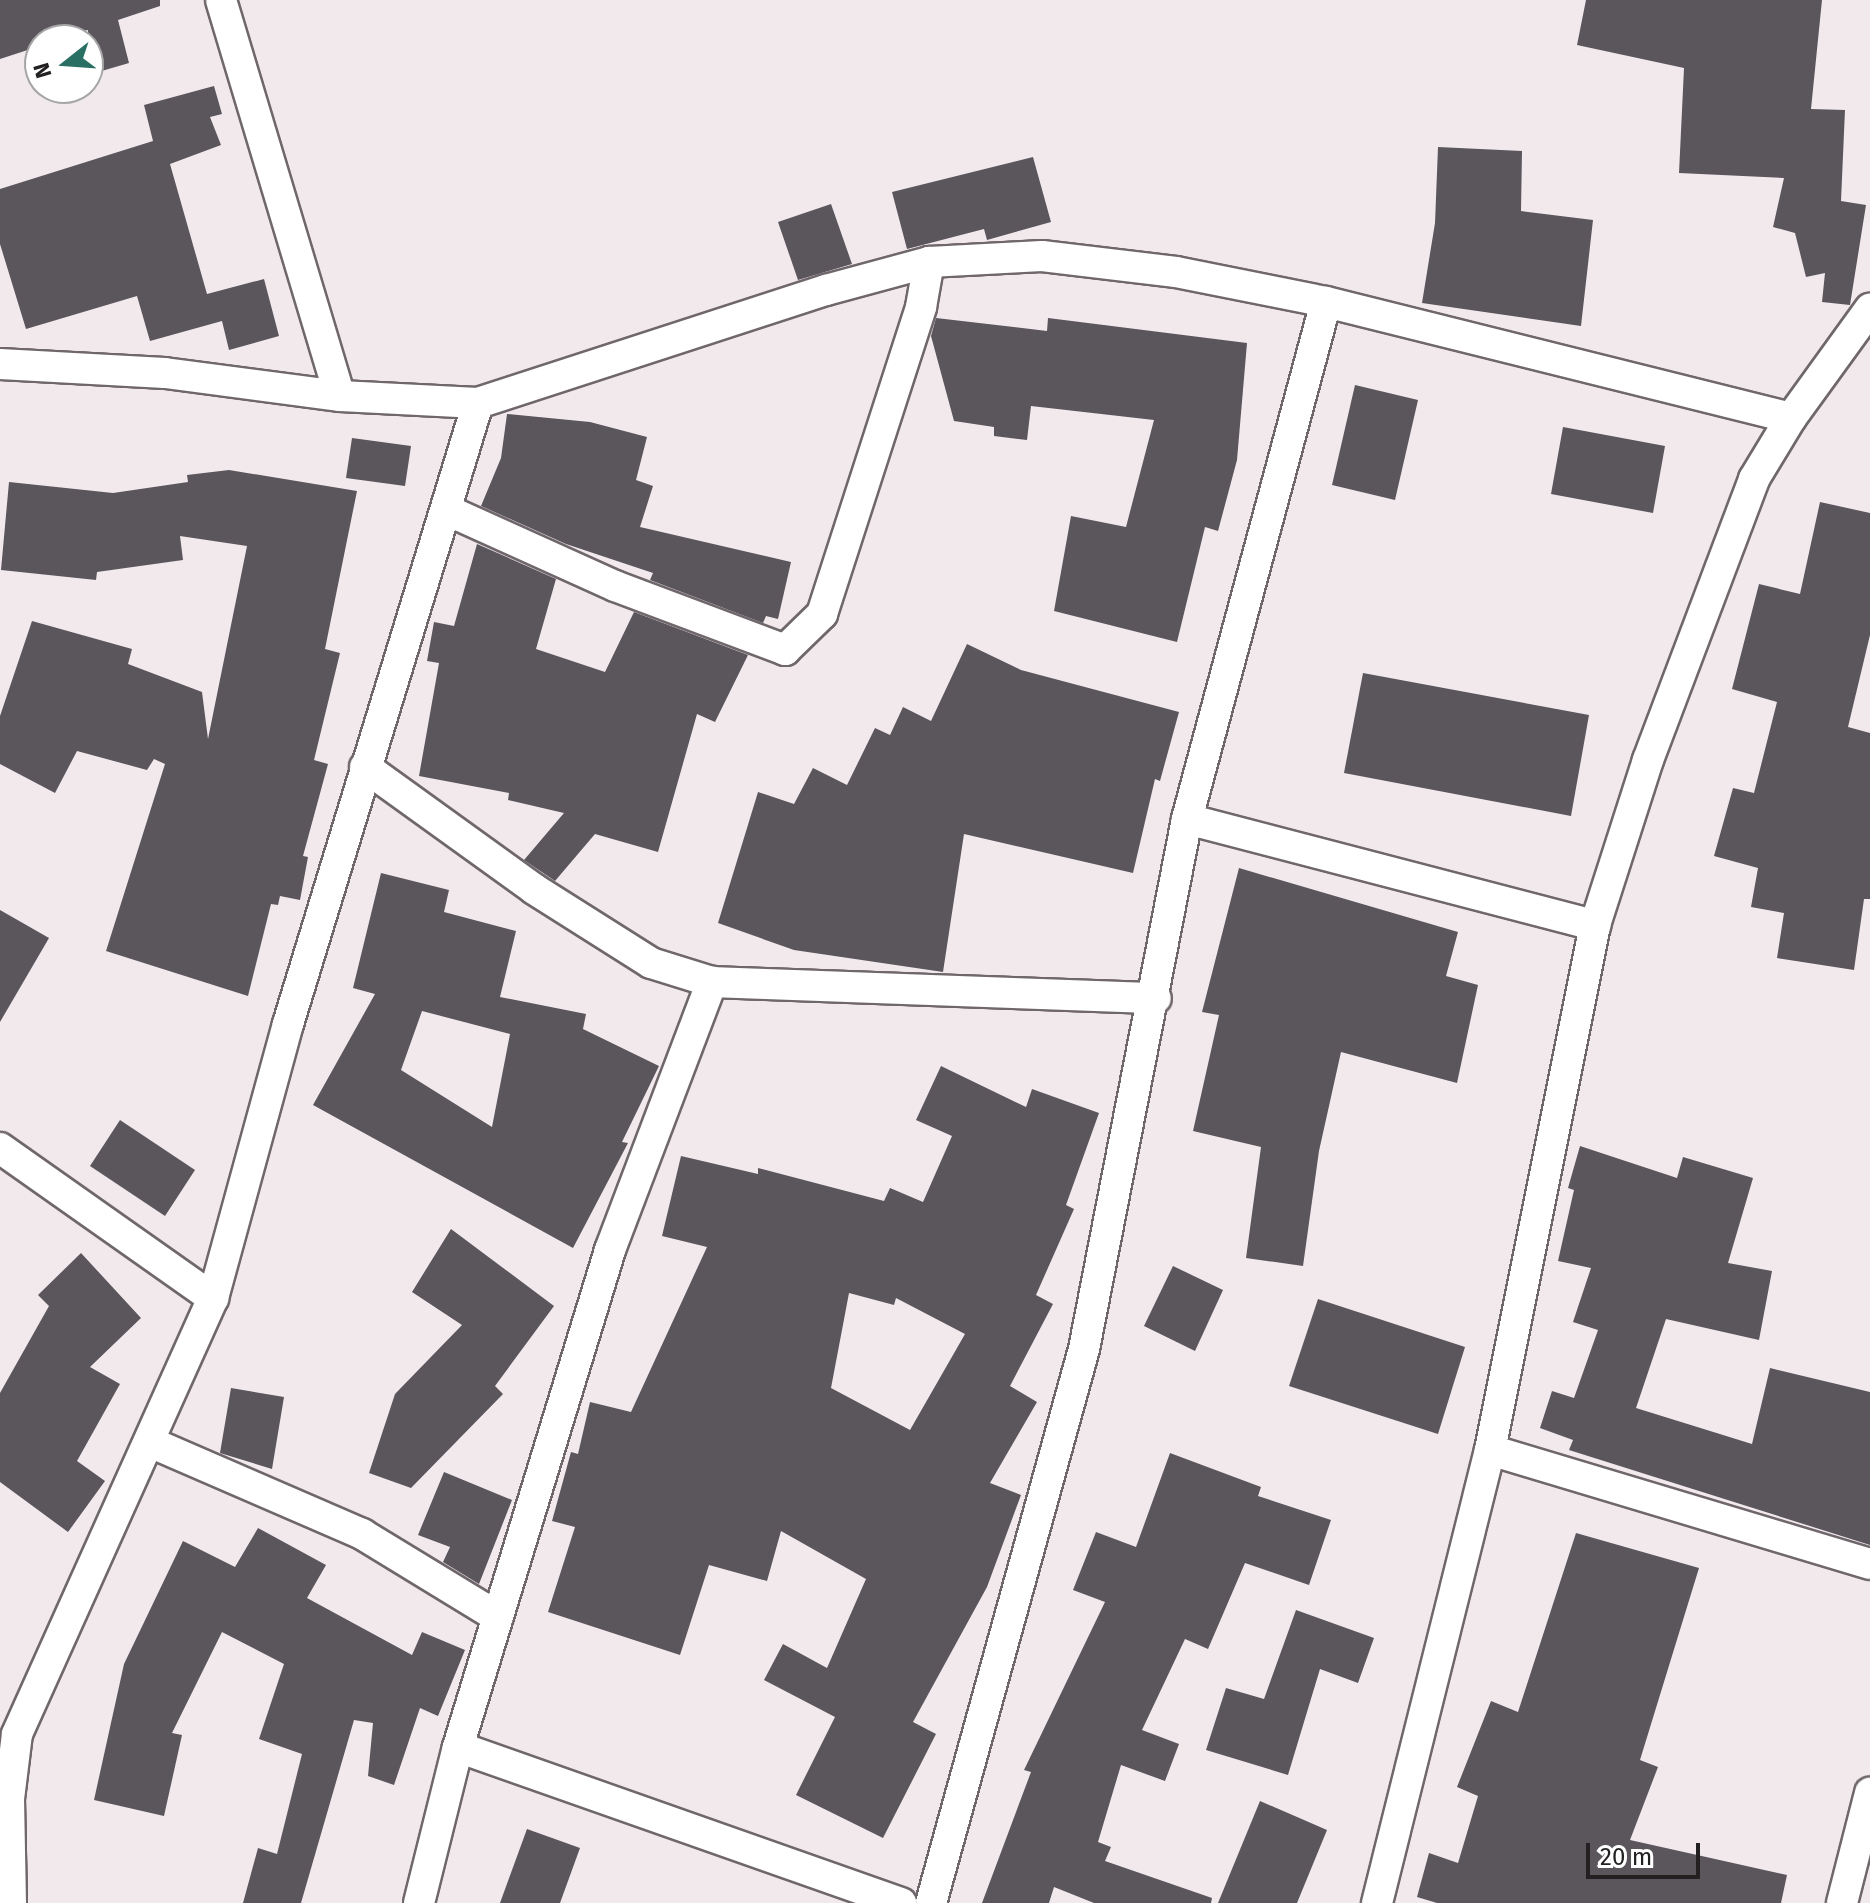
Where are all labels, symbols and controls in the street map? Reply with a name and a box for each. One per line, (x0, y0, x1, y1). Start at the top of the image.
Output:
north arrow (24, 24, 104, 104)
text: N (27, 60, 58, 82)
scale bar (1590, 1827, 1704, 1877)
text: 20 m (1600, 1843, 1652, 1871)

